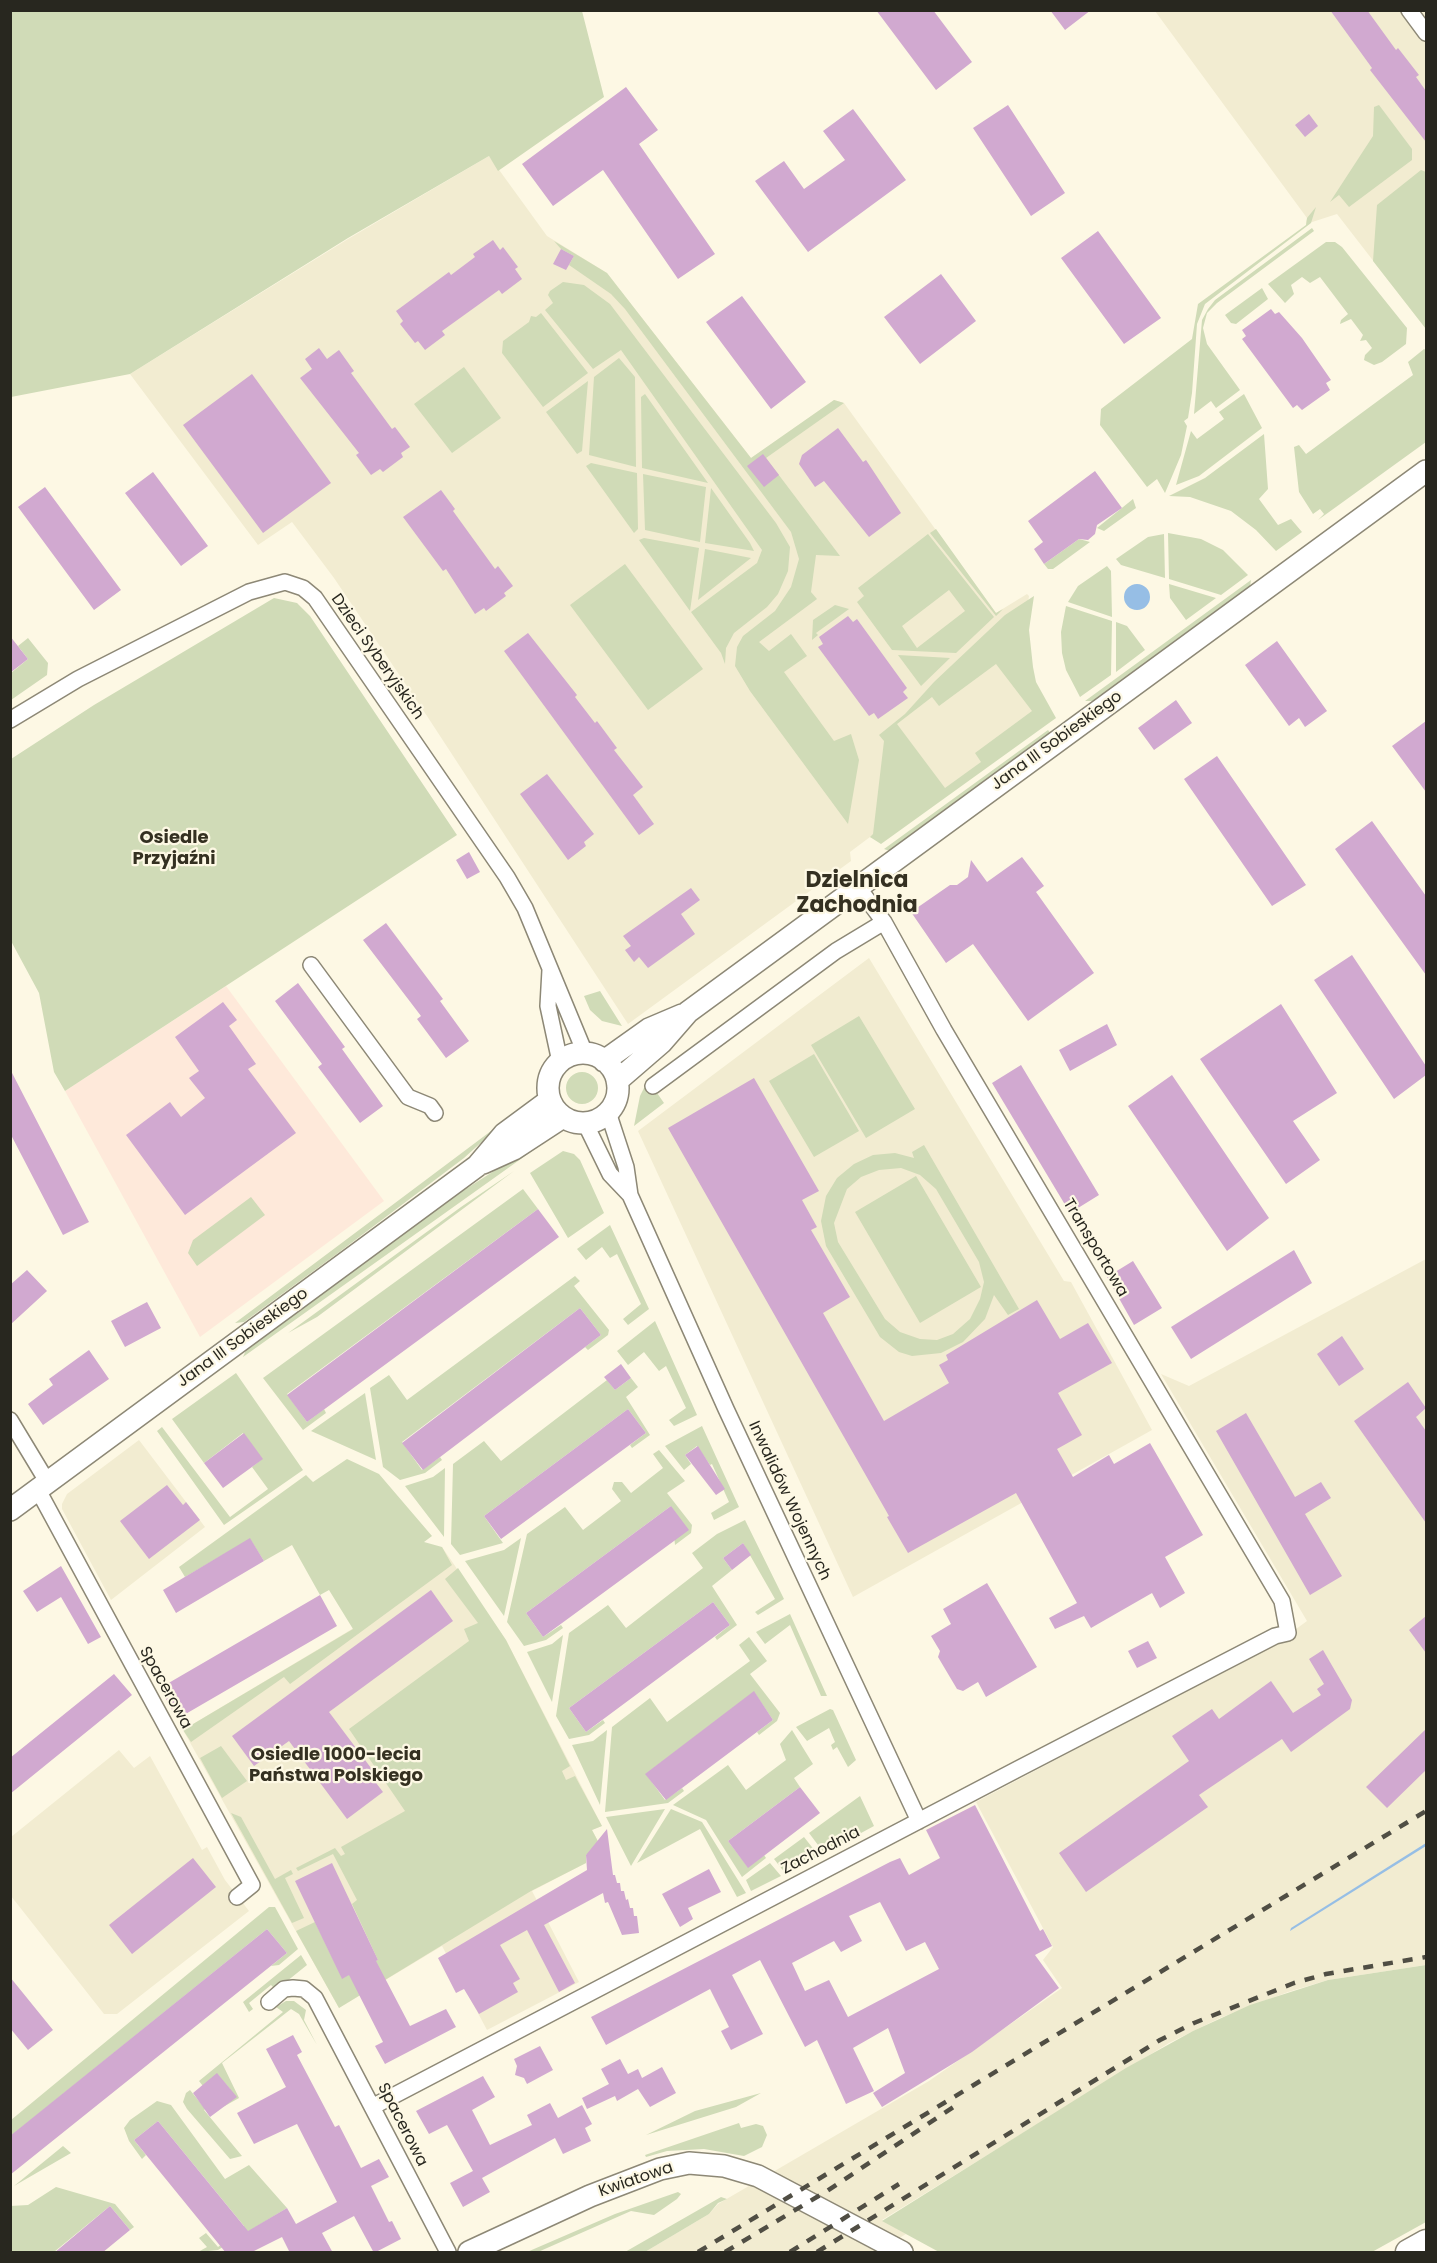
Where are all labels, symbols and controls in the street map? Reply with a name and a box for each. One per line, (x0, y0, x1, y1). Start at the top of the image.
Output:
street label: Dzieci Syberyjskich (326, 590, 428, 724)
street label: Jana III Sobieskiego (988, 687, 1126, 795)
district label: Osiedle Przyjaźni (132, 827, 216, 870)
district label: Dzielnica Zachodnia (796, 868, 918, 920)
street label: Transportowa (1058, 1195, 1132, 1301)
street label: Jana III Sobieskiego (174, 1284, 312, 1392)
street label: Inwalidów Wojennych (744, 1418, 834, 1584)
street label: Spacerowa (135, 1644, 195, 1732)
district label: Osiedle 1000-lecia Państwa Polskiego (249, 1744, 423, 1786)
street label: Zachodnia (779, 1823, 863, 1879)
street label: Spacerowa (373, 2080, 431, 2170)
street label: Kwiatowa (596, 2158, 676, 2202)

